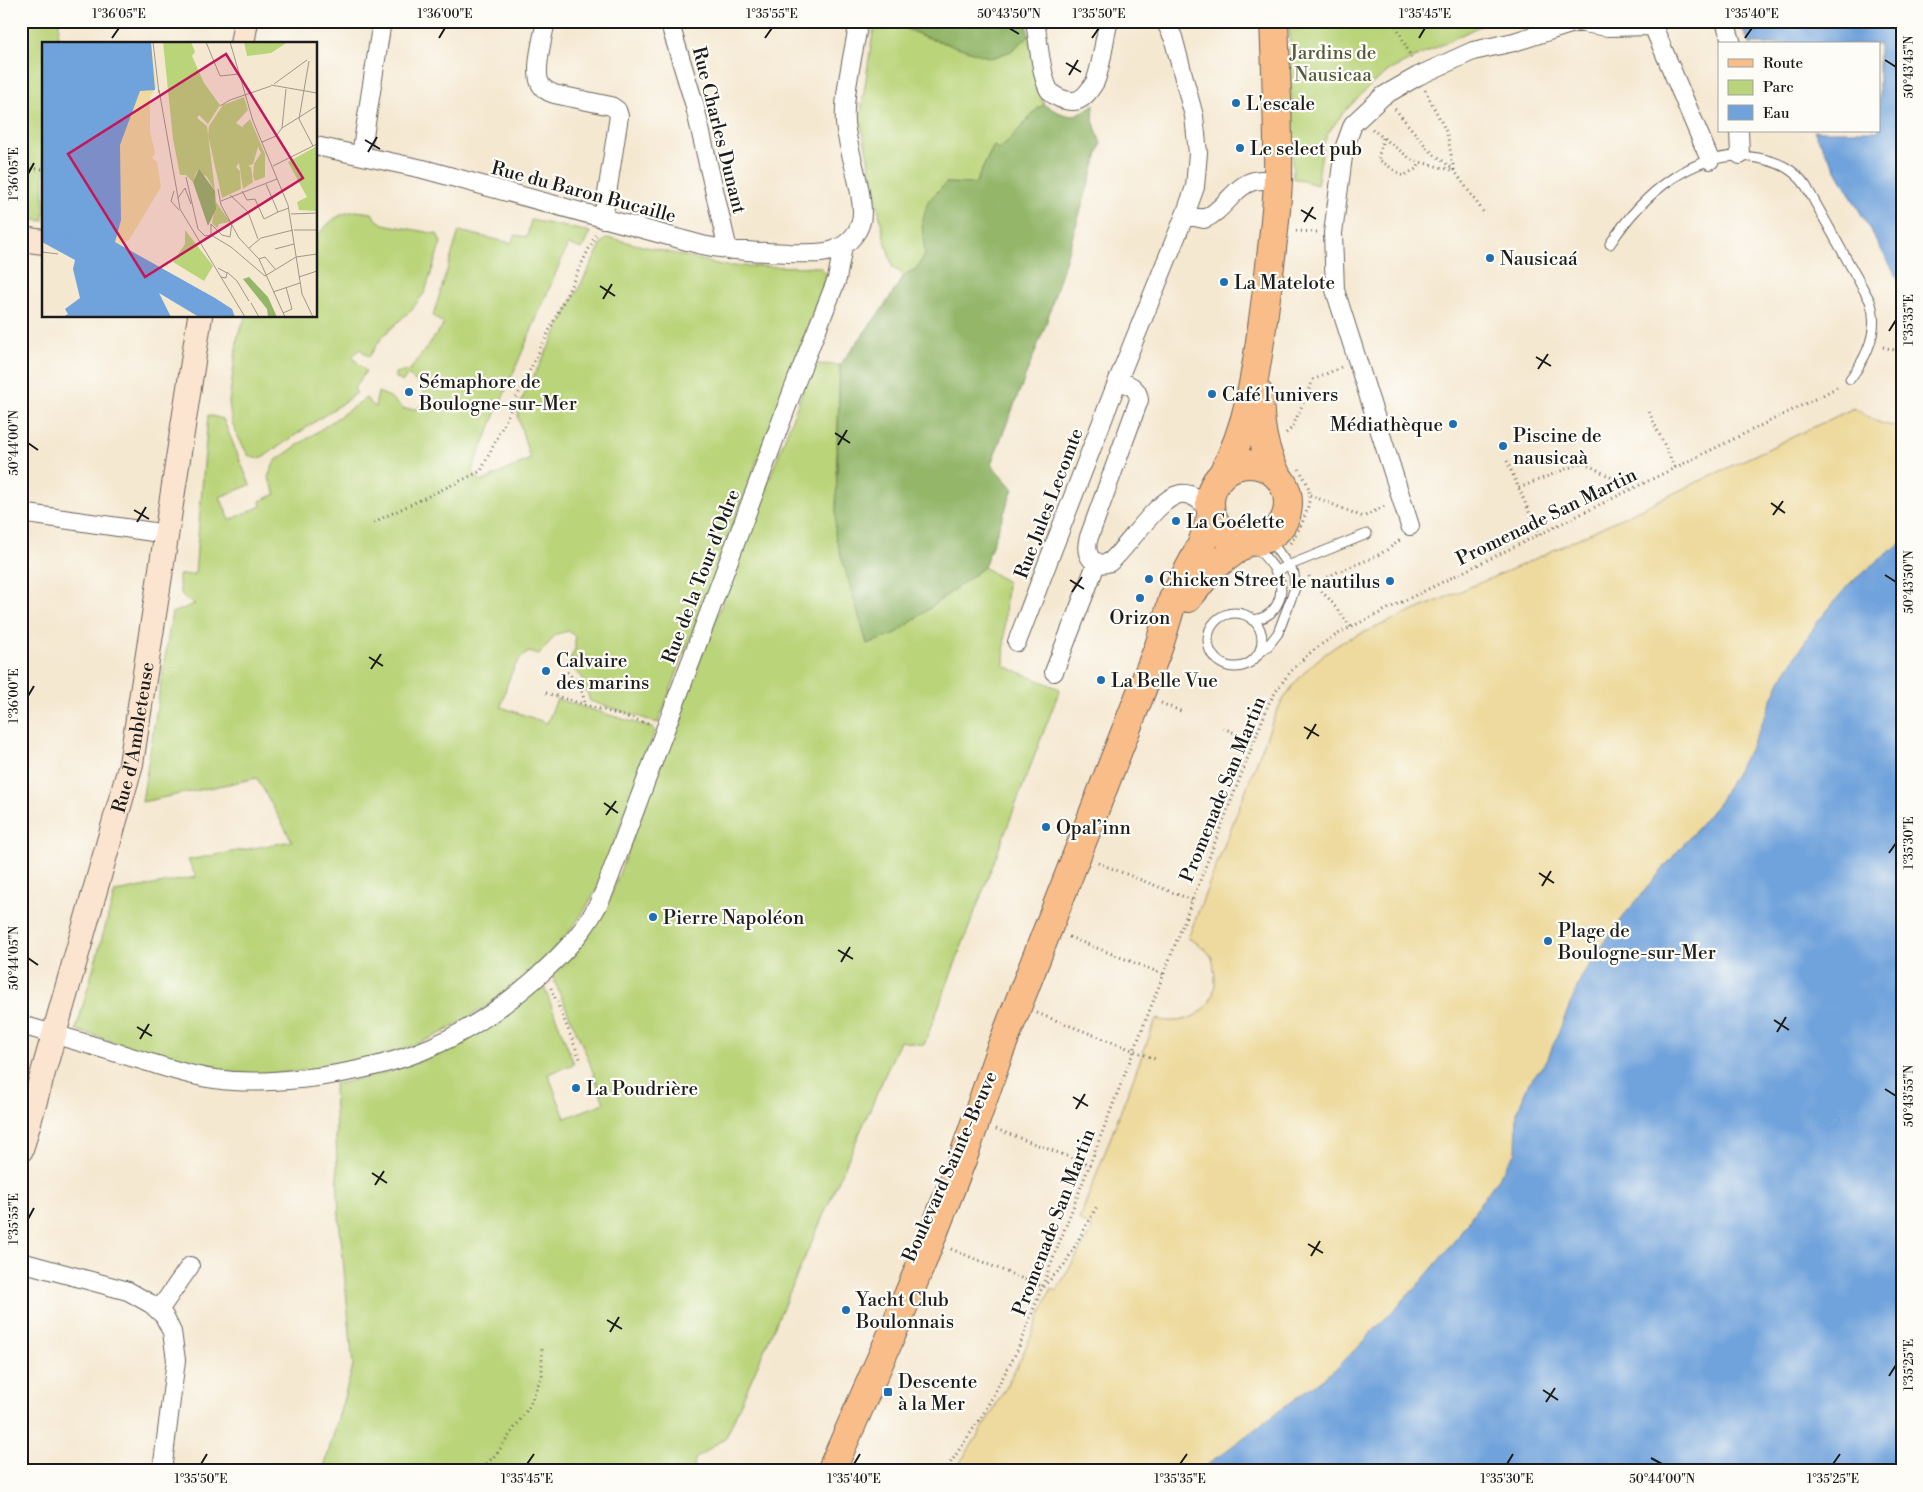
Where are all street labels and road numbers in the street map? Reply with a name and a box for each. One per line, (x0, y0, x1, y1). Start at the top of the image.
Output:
street label: Rue Charles Dunant (687, 44, 751, 217)
street label: Rue du Baron Bucaille (489, 156, 679, 228)
street label: Rue Jules Lecomte (1009, 425, 1089, 582)
street label: Promenade San Martin (1452, 463, 1641, 571)
street label: Rue de la Tour d'Odre (657, 486, 745, 667)
street label: Rue d'Ambleteuse (107, 660, 160, 816)
street label: Promenade San Martin (1175, 693, 1271, 886)
street label: Boulevard Sainte-Beuve (897, 1067, 1003, 1266)
street label: Promenade San Martin (1007, 1125, 1101, 1319)

